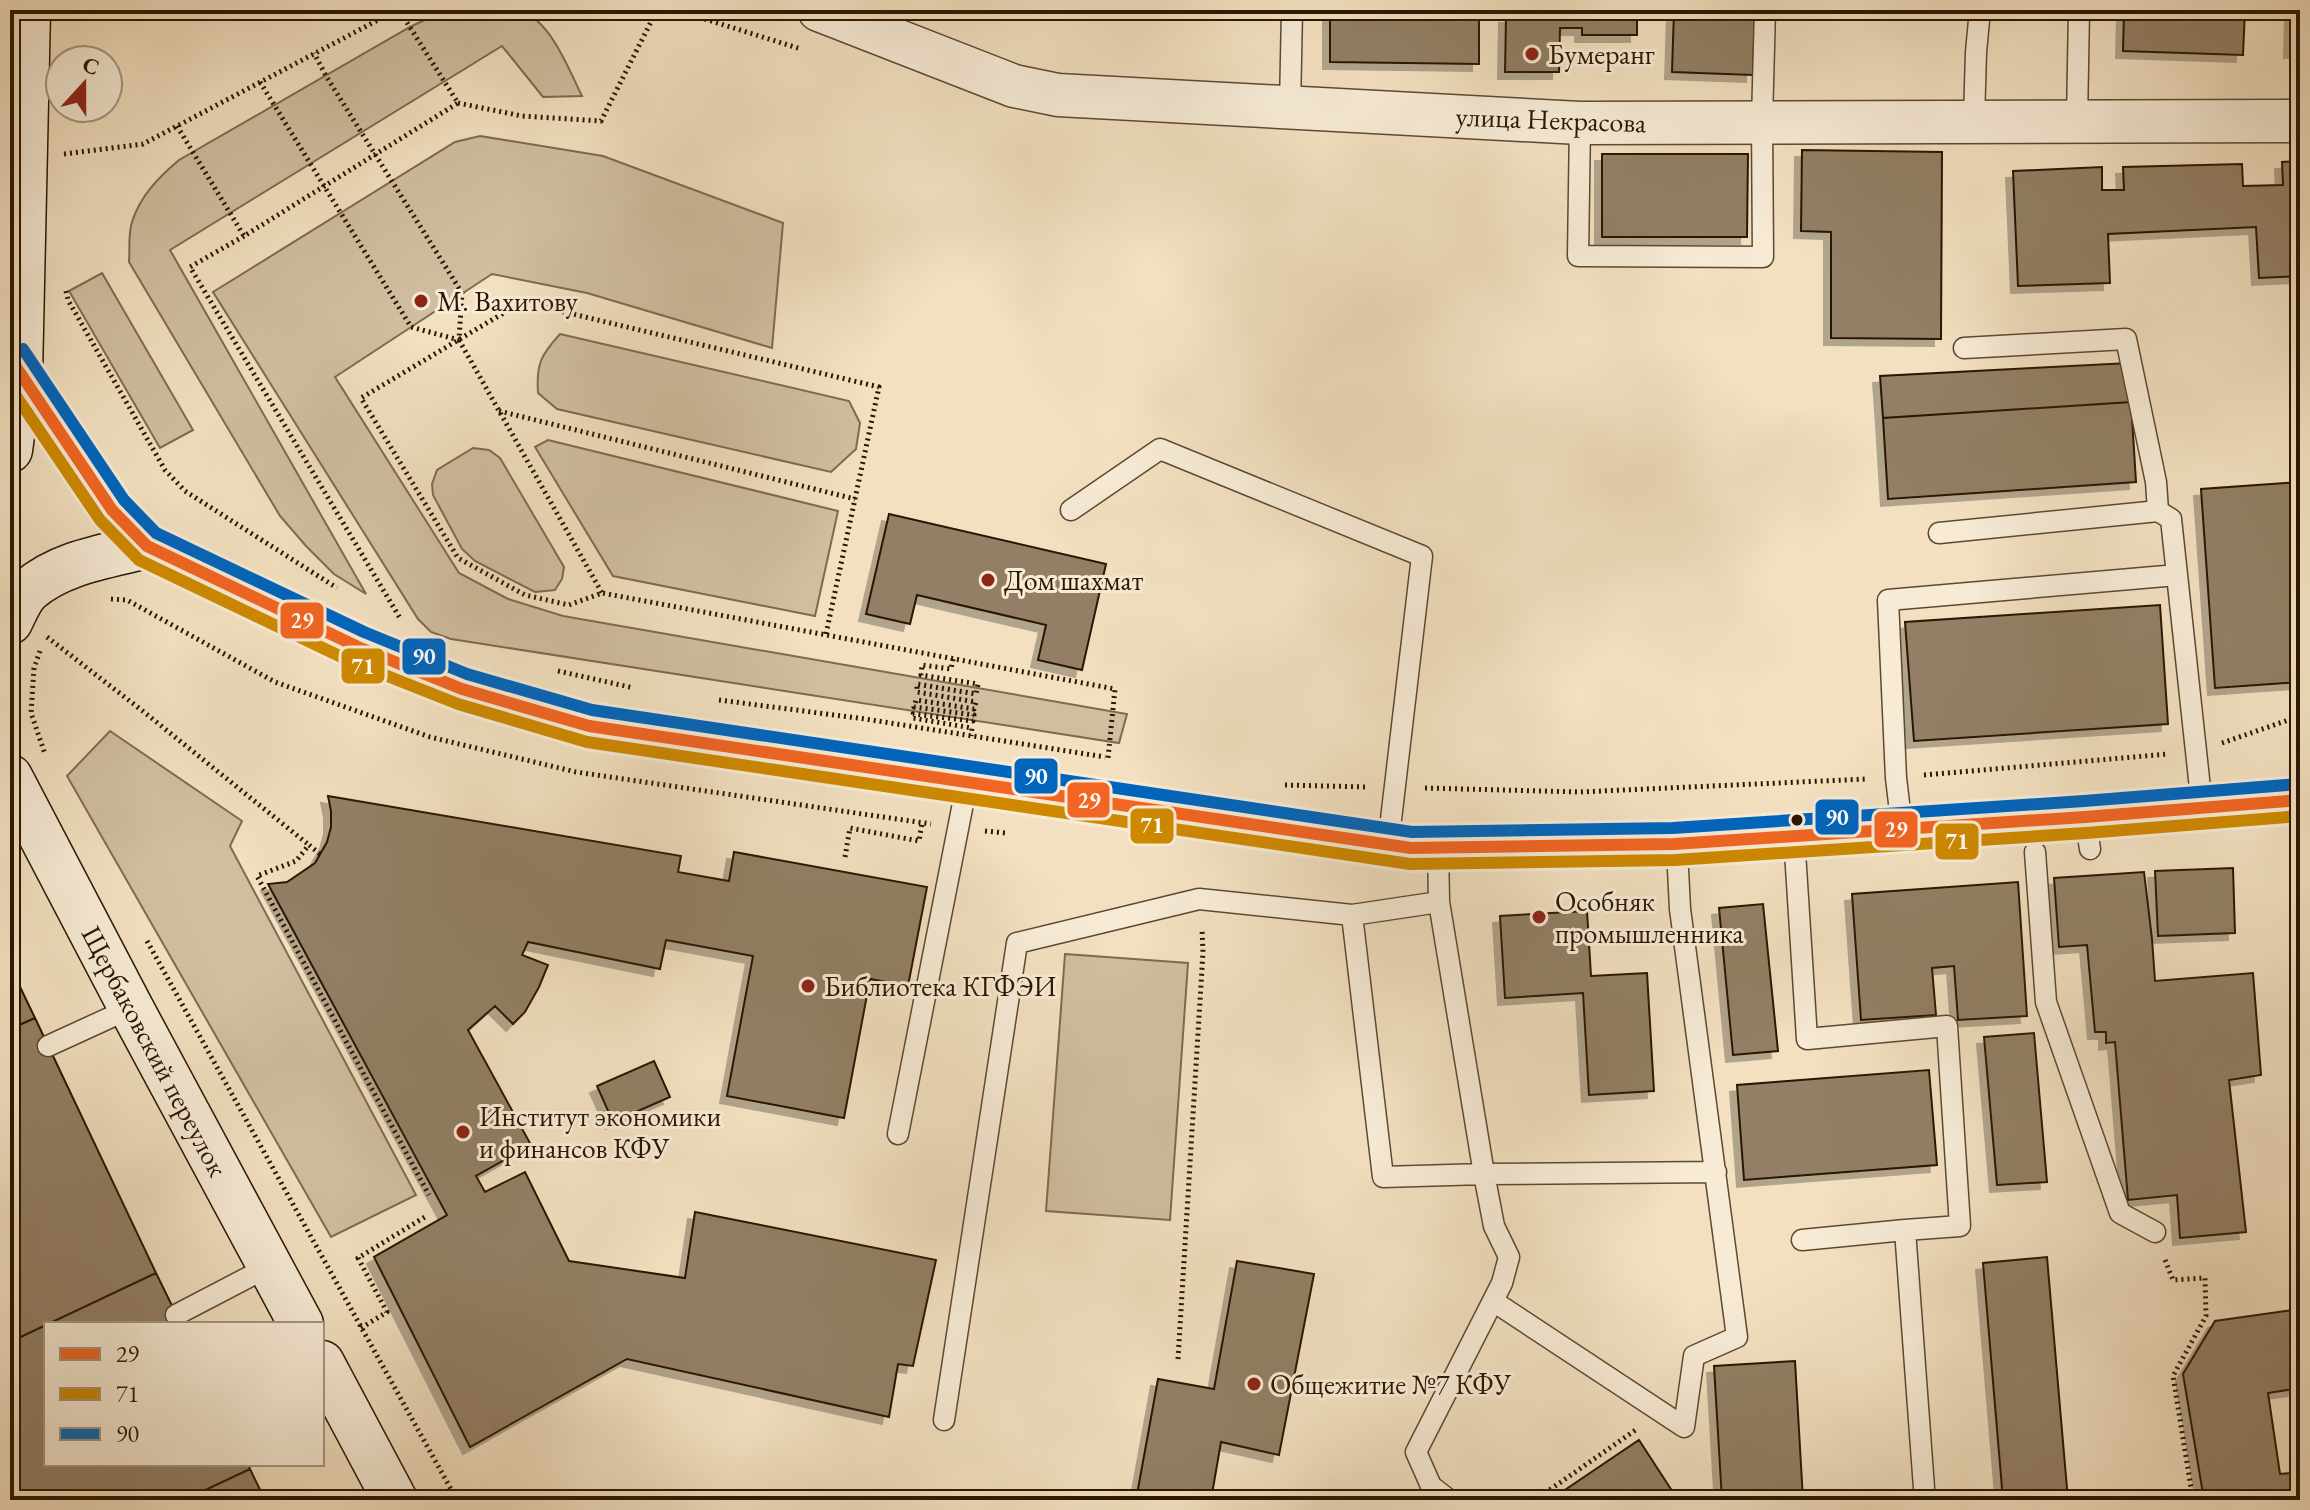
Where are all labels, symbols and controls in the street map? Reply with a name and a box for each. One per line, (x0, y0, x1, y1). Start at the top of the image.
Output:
place label: Бумеранг (1548, 36, 1655, 72)
north arrow (44, 44, 124, 124)
marker: Бумеранг (1523, 45, 1541, 63)
text: С (79, 49, 103, 82)
street label: улица Некрасова (1455, 98, 1648, 140)
place label: М. Вахитову (437, 283, 578, 319)
marker: М. Вахитову (412, 292, 430, 310)
place label: Дом шахмат (1004, 562, 1144, 598)
marker: Дом шахмат (979, 571, 997, 589)
line badge: 29 (279, 601, 325, 640)
text: 29 (290, 606, 314, 635)
line badge: 90 (401, 637, 447, 676)
text: 90 (412, 642, 436, 671)
line badge: 71 (340, 647, 386, 685)
text: 71 (351, 652, 375, 681)
line badge: 90 (1013, 757, 1059, 795)
text: 90 (1024, 762, 1048, 791)
line badge: 29 (1066, 781, 1111, 819)
text: 29 (1077, 786, 1101, 815)
line badge: 90 (1814, 798, 1860, 836)
text: 90 (1825, 803, 1849, 832)
line badge: 71 (1129, 807, 1175, 845)
line badge: 29 (1873, 810, 1919, 849)
text: 71 (1140, 811, 1164, 840)
unlabelled marker (1789, 812, 1805, 828)
text: 29 (1884, 815, 1908, 844)
line badge: 71 (1934, 822, 1980, 861)
text: 71 (1945, 827, 1969, 856)
place label: Особняк промышленника (1555, 883, 1744, 951)
marker: Особняк промышленника (1530, 908, 1548, 926)
street label: Щербаковский переулок (74, 919, 236, 1183)
place label: Библиотека КГФЭИ (824, 968, 1057, 1004)
marker: Библиотека КГФЭИ (799, 977, 817, 995)
place label: Институт экономики и финансов КФУ (479, 1098, 722, 1166)
marker: Институт экономики и финансов КФУ (454, 1123, 472, 1141)
legend (44, 1322, 324, 1466)
text: 29 (116, 1338, 140, 1369)
place label: Общежитие №7 КФУ (1270, 1366, 1512, 1402)
marker: Общежитие №7 КФУ (1245, 1375, 1263, 1393)
text: 71 (116, 1378, 139, 1409)
text: 90 (116, 1418, 139, 1449)

